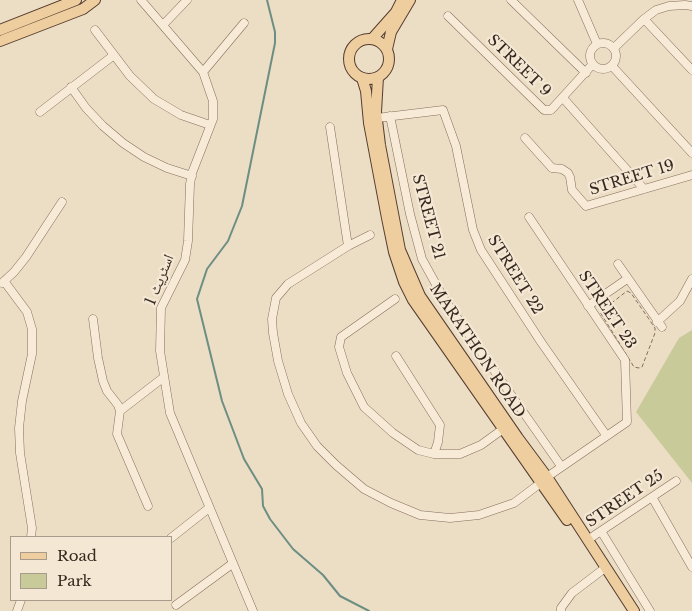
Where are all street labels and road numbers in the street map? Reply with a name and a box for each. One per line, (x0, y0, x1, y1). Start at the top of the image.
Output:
street label: STREET 9 (484, 31, 554, 101)
street label: STREET 19 (587, 157, 677, 199)
street label: STREET 21 (408, 172, 448, 262)
street label: STREET 22 (484, 232, 546, 318)
street label: اسٹریٹ 1 (142, 252, 178, 308)
street label: STREET 23 (574, 268, 640, 352)
street label: MARATHON ROAD (425, 281, 529, 421)
street label: STREET 25 (583, 467, 667, 531)

